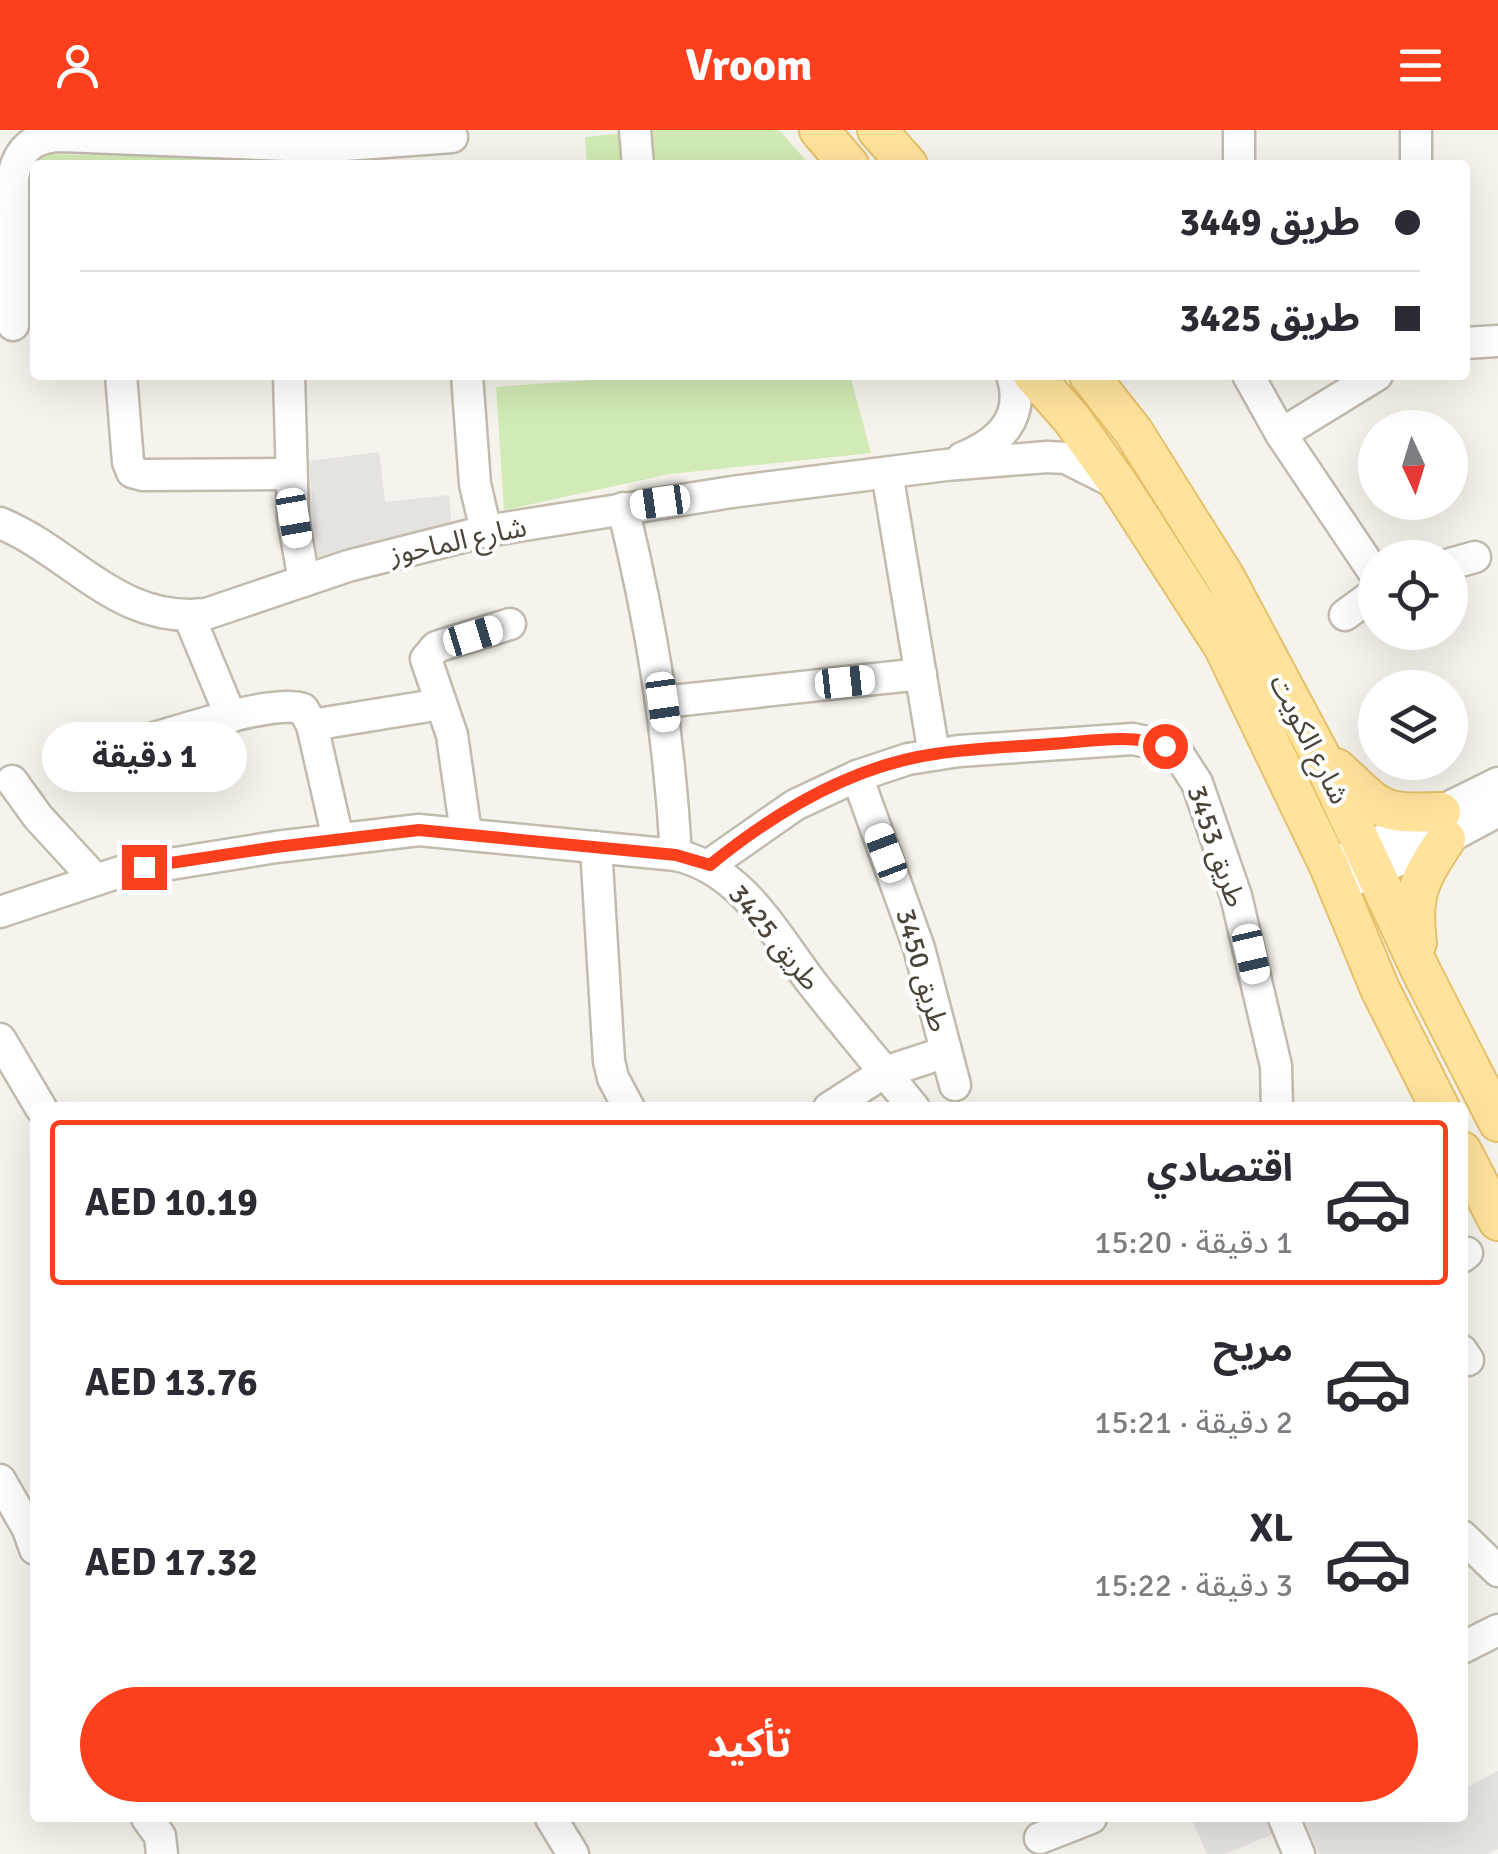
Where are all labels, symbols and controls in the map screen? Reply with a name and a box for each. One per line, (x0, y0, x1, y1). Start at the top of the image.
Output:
icon: person (50, 38, 105, 93)
text: Vroom (686, 38, 812, 93)
icon: menu (1393, 38, 1448, 93)
text: طريق 3449 (1179, 199, 1360, 246)
text: طريق 3425 (1179, 295, 1360, 342)
north arrow (1358, 410, 1468, 520)
map controls (1358, 410, 1468, 780)
car (628, 483, 692, 521)
car (274, 486, 314, 550)
street label: شارع الماحوز (386, 510, 530, 575)
button: locate (1358, 540, 1468, 650)
car (440, 613, 506, 659)
car (814, 664, 876, 700)
street label: شارع الكويت (1259, 669, 1356, 811)
car (644, 670, 682, 734)
button: layers (1358, 670, 1468, 780)
callout: 1 دقيقة (42, 722, 246, 792)
route start (1143, 724, 1188, 769)
text: 1 دقيقة (92, 737, 197, 776)
street label: طريق 3453 (1179, 781, 1253, 912)
car (861, 820, 911, 886)
route end (122, 845, 167, 890)
street label: طريق 3425 (721, 878, 827, 998)
street label: طريق 3450 (888, 905, 956, 1036)
car (1230, 921, 1272, 987)
text: اقتصادي (1147, 1145, 1293, 1192)
icon: car (1323, 1158, 1413, 1248)
text: AED 10.19 (85, 1179, 258, 1226)
text: 1 دقيقة · 15:20 (1094, 1223, 1293, 1262)
text: مريح (1213, 1325, 1293, 1372)
icon: car (1323, 1338, 1413, 1428)
text: AED 13.76 (85, 1359, 258, 1406)
text: 2 دقيقة · 15:21 (1094, 1403, 1293, 1442)
text: XL (1250, 1505, 1293, 1552)
icon: car (1323, 1518, 1413, 1608)
text: AED 17.32 (85, 1539, 258, 1586)
text: 3 دقيقة · 15:22 (1094, 1566, 1293, 1605)
button: تأكيد (80, 1687, 1418, 1802)

